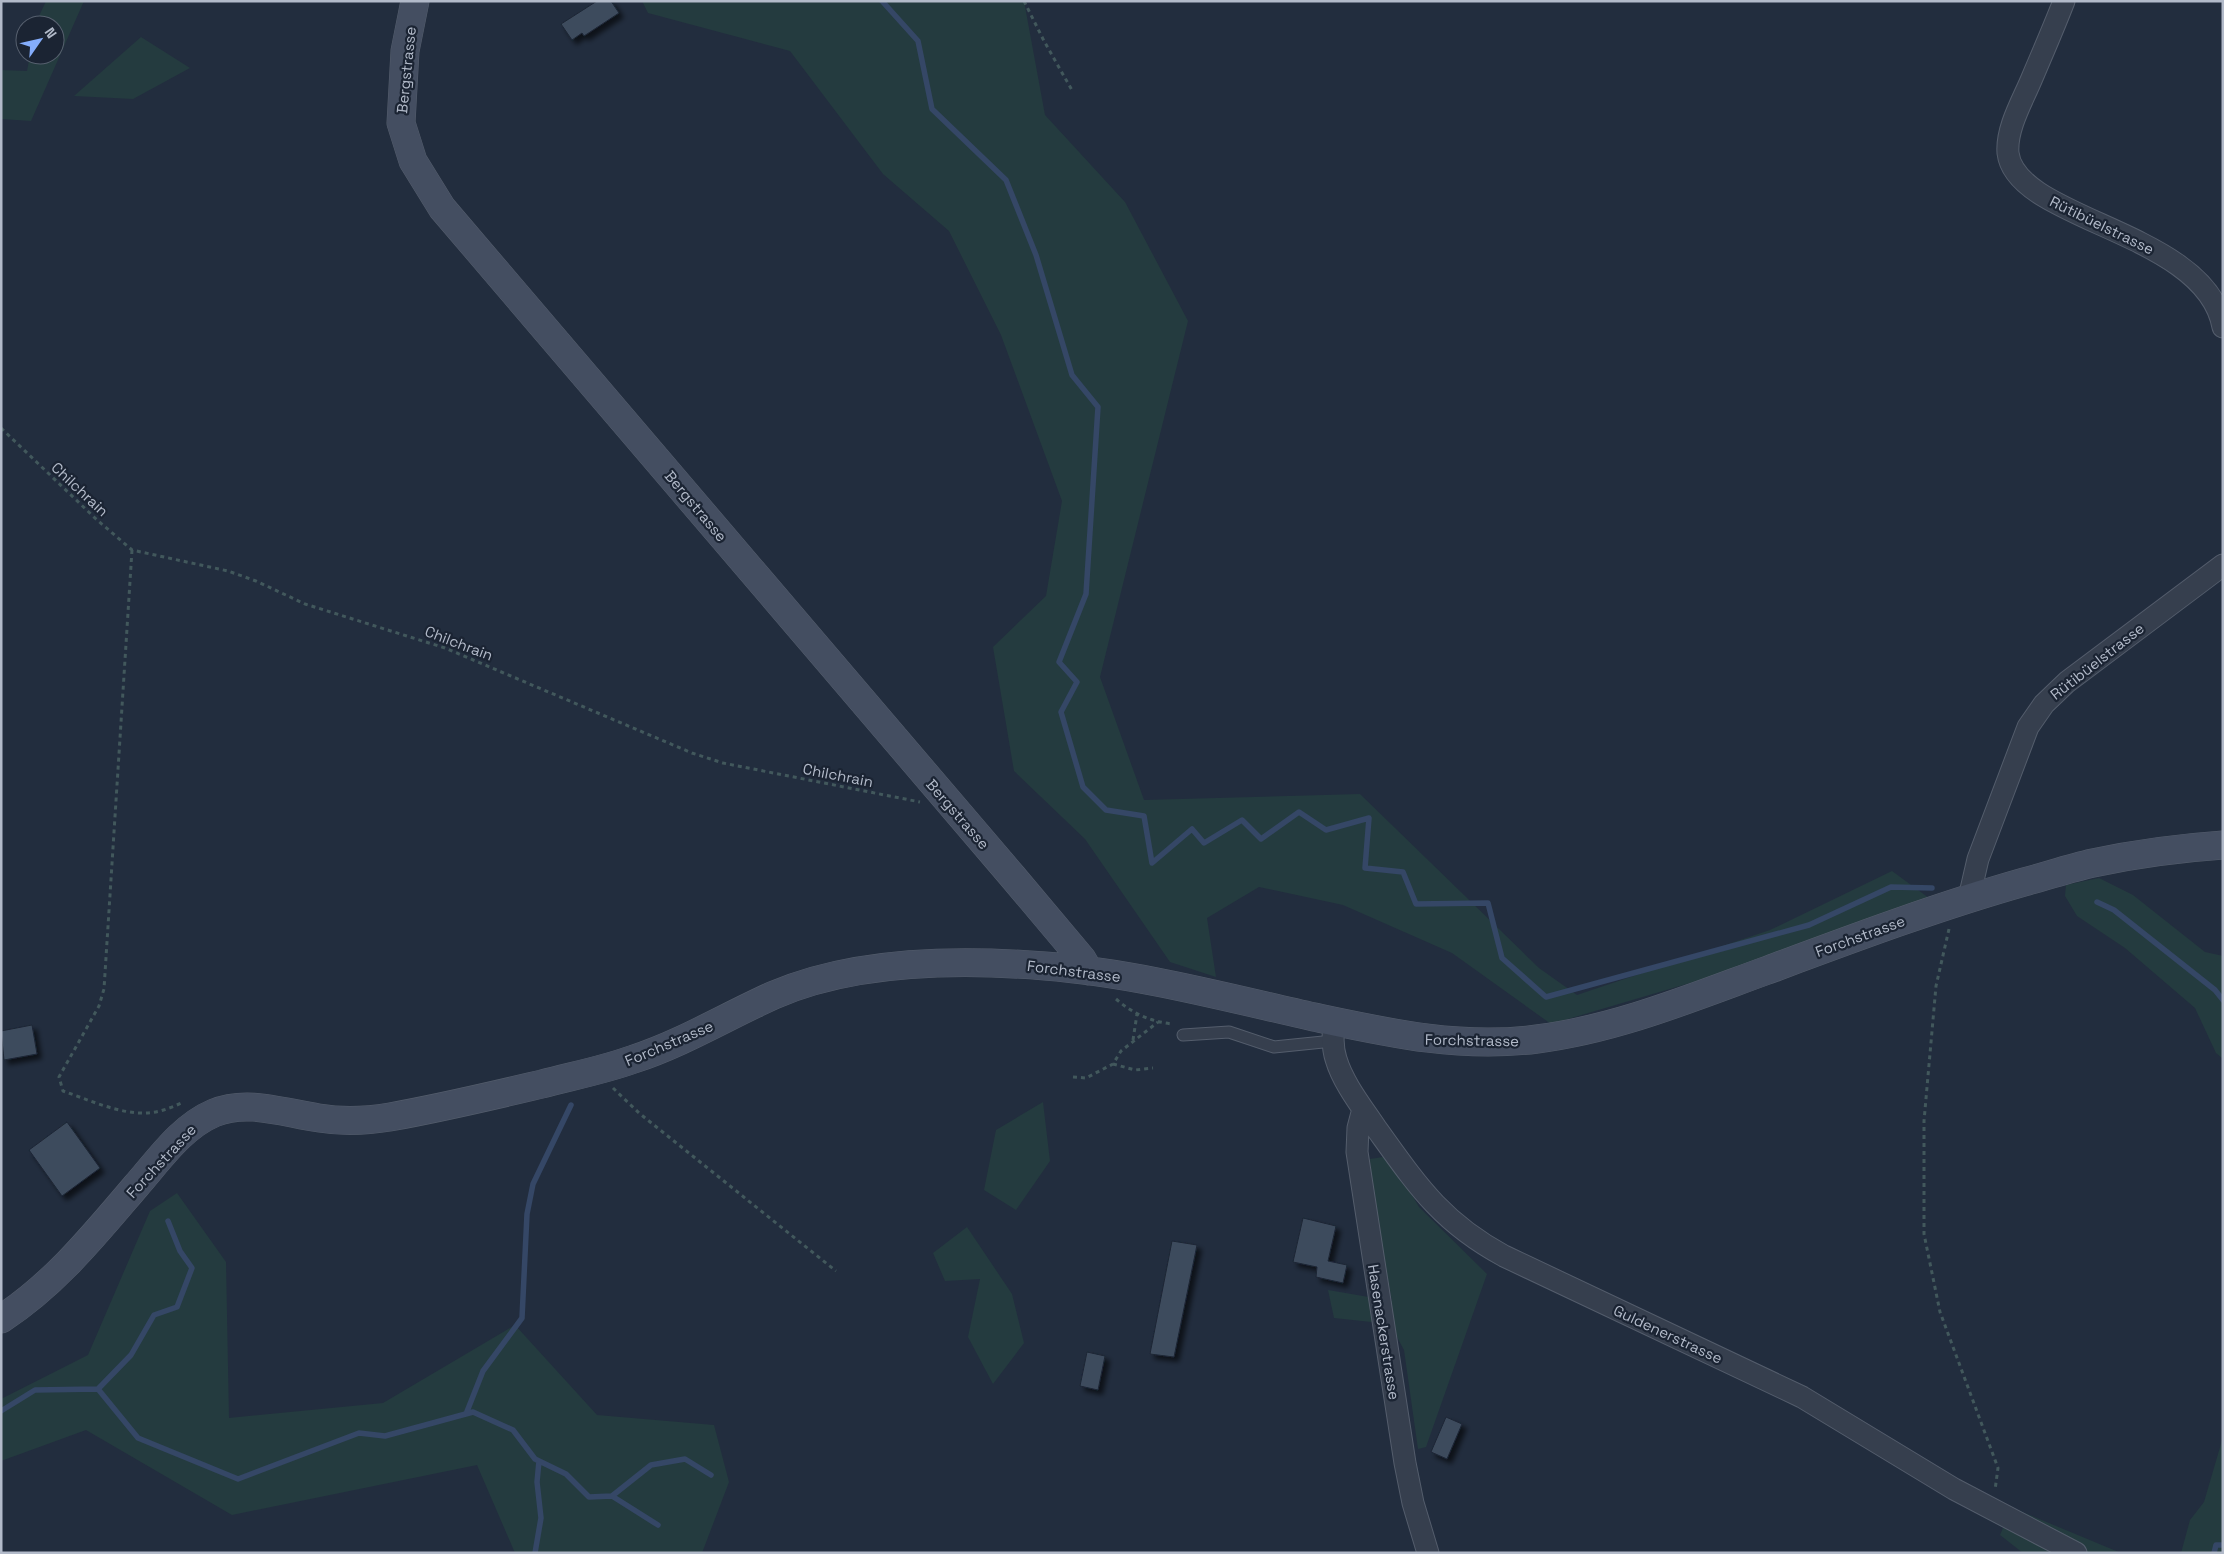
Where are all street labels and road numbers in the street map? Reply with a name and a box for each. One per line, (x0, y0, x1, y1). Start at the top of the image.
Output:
street label: Bergstrasse (392, 26, 420, 114)
street label: Rütibüelstrasse (2047, 191, 2157, 259)
street label: Chilchrain (47, 458, 113, 520)
street label: Bergstrasse (661, 467, 731, 546)
street label: Rütibüelstrasse (2046, 618, 2148, 704)
street label: Chilchrain (422, 621, 496, 665)
street label: Chilchrain (801, 759, 875, 791)
street label: Bergstrasse (922, 775, 994, 853)
street label: Forchstrasse (1813, 911, 1908, 961)
street label: Forchstrasse (1026, 956, 1122, 986)
street label: Forchstrasse (622, 1016, 716, 1070)
street label: Forchstrasse (1425, 1030, 1519, 1050)
street label: Forchstrasse (122, 1120, 200, 1202)
street label: Hasenackerstrasse (1364, 1263, 1404, 1401)
street label: Guldenerstrasse (1610, 1300, 1726, 1368)

